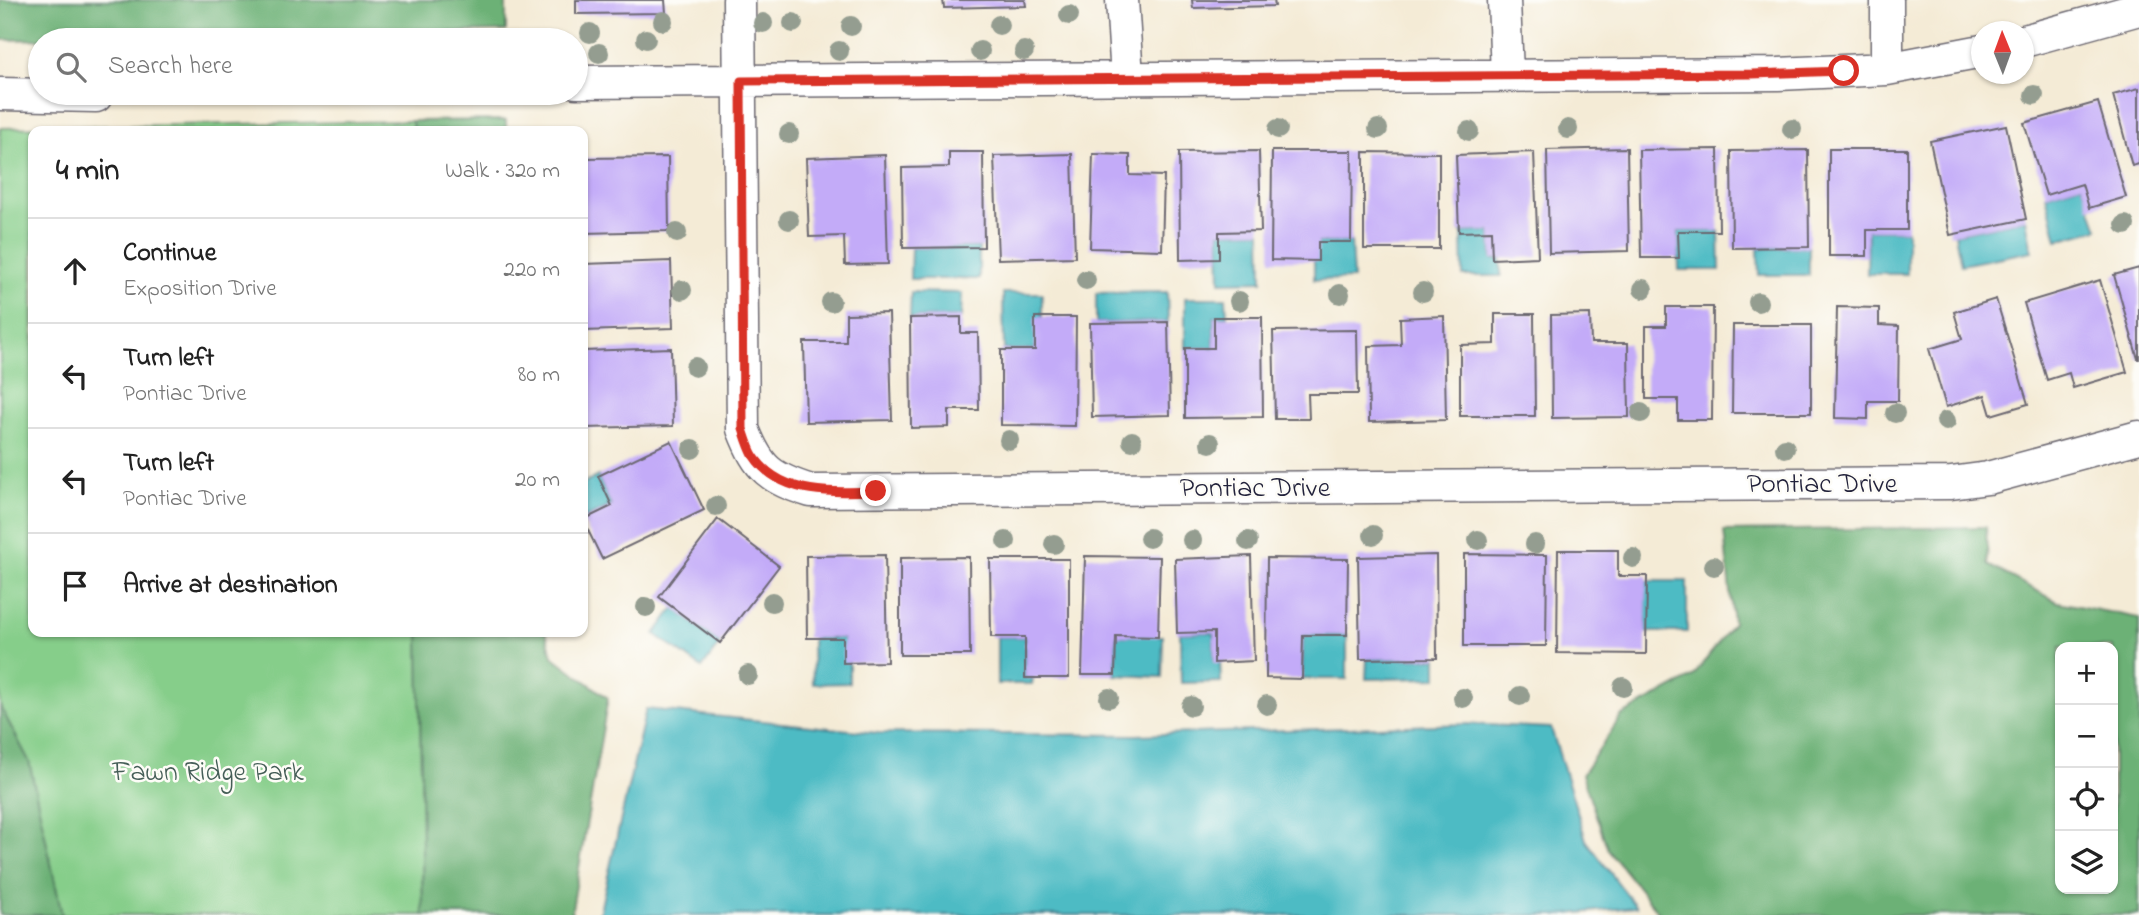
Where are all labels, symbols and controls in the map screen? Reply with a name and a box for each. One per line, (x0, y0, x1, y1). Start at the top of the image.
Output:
north arrow (1971, 21, 2034, 84)
search box (28, 28, 588, 105)
icon: search (52, 48, 90, 86)
text: Search here (108, 48, 233, 86)
route start (1828, 55, 1859, 86)
text: 4 min (56, 150, 119, 194)
text: Walk · 320 m (445, 155, 560, 188)
text: Continue (123, 235, 216, 273)
icon: ahead (56, 252, 94, 290)
text: 220 m (504, 254, 560, 287)
text: Exposition Drive (123, 273, 277, 306)
text: Turn left (123, 340, 214, 378)
icon: left (56, 357, 94, 395)
text: 80 m (518, 359, 560, 392)
text: Pontiac Drive (123, 378, 247, 411)
text: Turn left (123, 445, 214, 483)
icon: left (56, 462, 94, 500)
text: 20 m (515, 464, 560, 497)
street label: Pontiac Drive (1747, 465, 1898, 506)
street label: Pontiac Drive (1180, 469, 1331, 510)
route end (860, 475, 891, 506)
text: Pontiac Drive (123, 483, 247, 516)
icon: arrive (56, 567, 94, 605)
text: Arrive at destination (123, 567, 338, 605)
map controls (2055, 642, 2118, 894)
button: + (2055, 642, 2118, 705)
button: − (2055, 705, 2118, 768)
park label: Fawn Ridge Park (111, 753, 304, 794)
button: locate (2055, 768, 2118, 831)
button: layers (2055, 831, 2118, 894)

